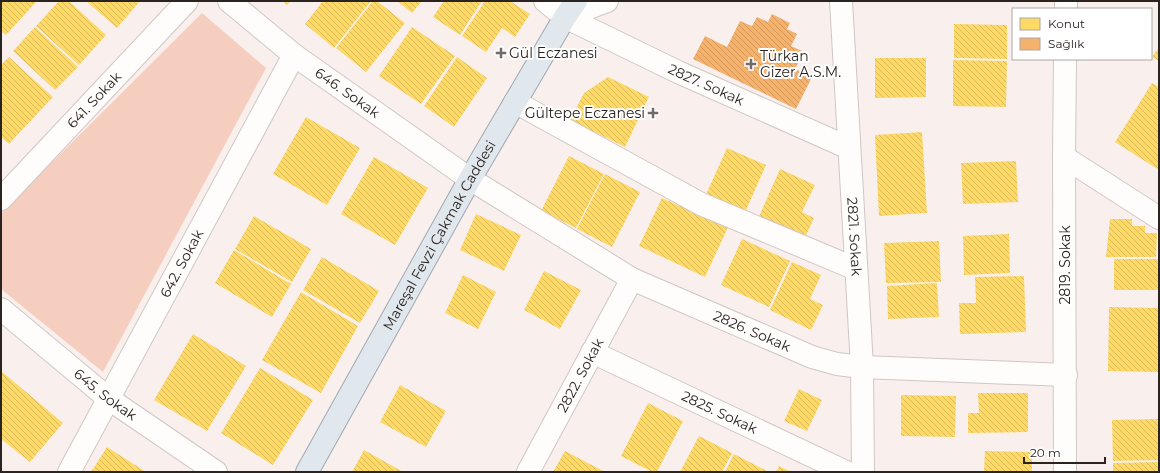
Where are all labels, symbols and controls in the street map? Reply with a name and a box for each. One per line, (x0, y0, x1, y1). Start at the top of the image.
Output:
legend (1012, 8, 1152, 60)
text: Konut (1048, 16, 1085, 31)
text: Sağlık (1048, 36, 1085, 51)
place label: Gül Eczanesi (509, 44, 598, 62)
place label: Türkan Gizer A.S.M. (760, 47, 841, 81)
marker: Gül Eczanesi (496, 48, 506, 58)
marker: Türkan Gizer A.S.M. (745, 58, 757, 70)
street label: 2827. Sokak (665, 60, 747, 109)
street label: 646. Sokak (312, 64, 384, 122)
street label: 641. Sokak (63, 67, 126, 132)
place label: Gültepe Eczanesi (525, 104, 645, 122)
marker: Gültepe Eczanesi (648, 108, 658, 118)
street label: Mareşal Fevzi Çakmak Caddesi (379, 137, 500, 333)
street label: 2821. Sokak (843, 197, 866, 277)
street label: 2819. Sokak (1056, 225, 1074, 305)
street label: 642. Sokak (156, 226, 208, 301)
street label: 2826. Sokak (711, 306, 794, 356)
street label: 2822. Sokak (553, 334, 608, 415)
street label: 645. Sokak (70, 365, 141, 425)
street label: 2825. Sokak (679, 387, 761, 438)
scale bar (1024, 439, 1105, 465)
text: 20 m (1030, 445, 1061, 460)

